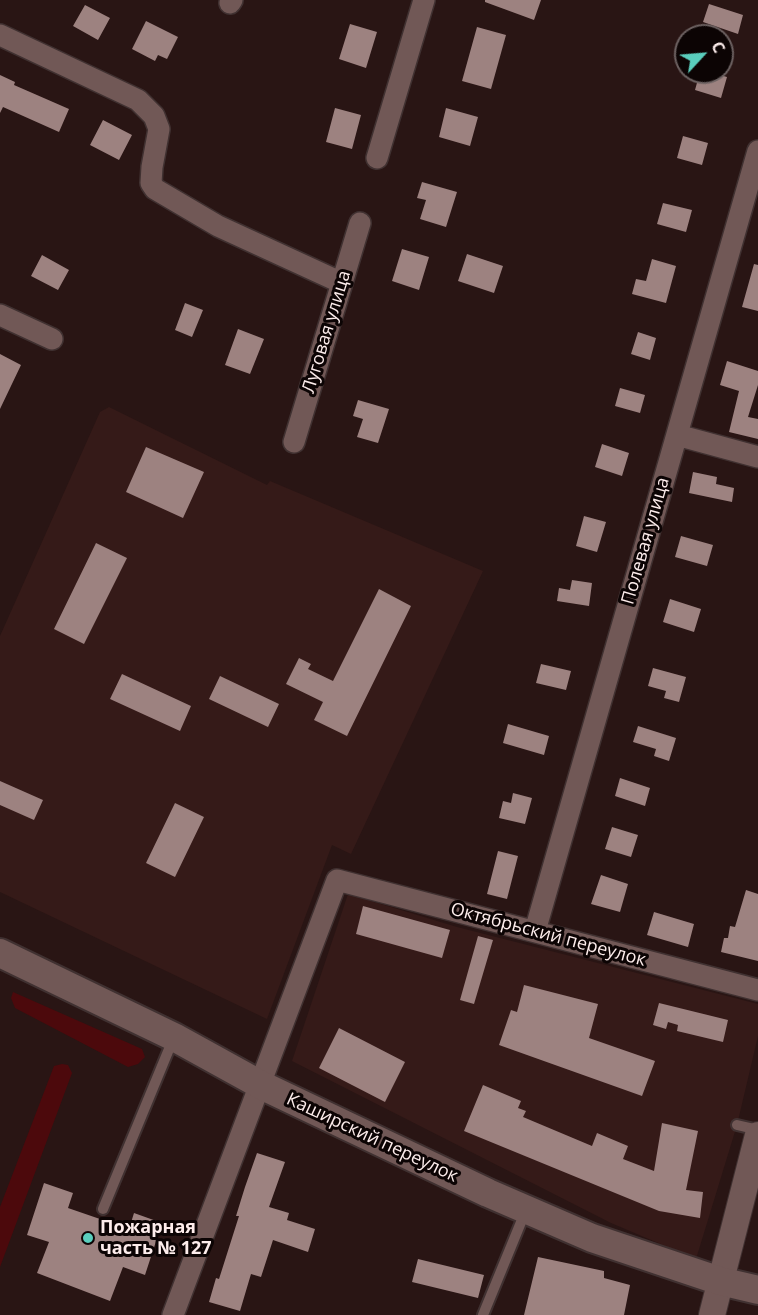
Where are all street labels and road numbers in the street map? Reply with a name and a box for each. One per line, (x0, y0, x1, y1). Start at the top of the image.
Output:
street label: Луговая улица (298, 268, 356, 396)
street label: Полевая улица (618, 475, 674, 607)
street label: Октябрьский переулок (448, 899, 648, 971)
street label: Каширский переулок (283, 1089, 461, 1187)

